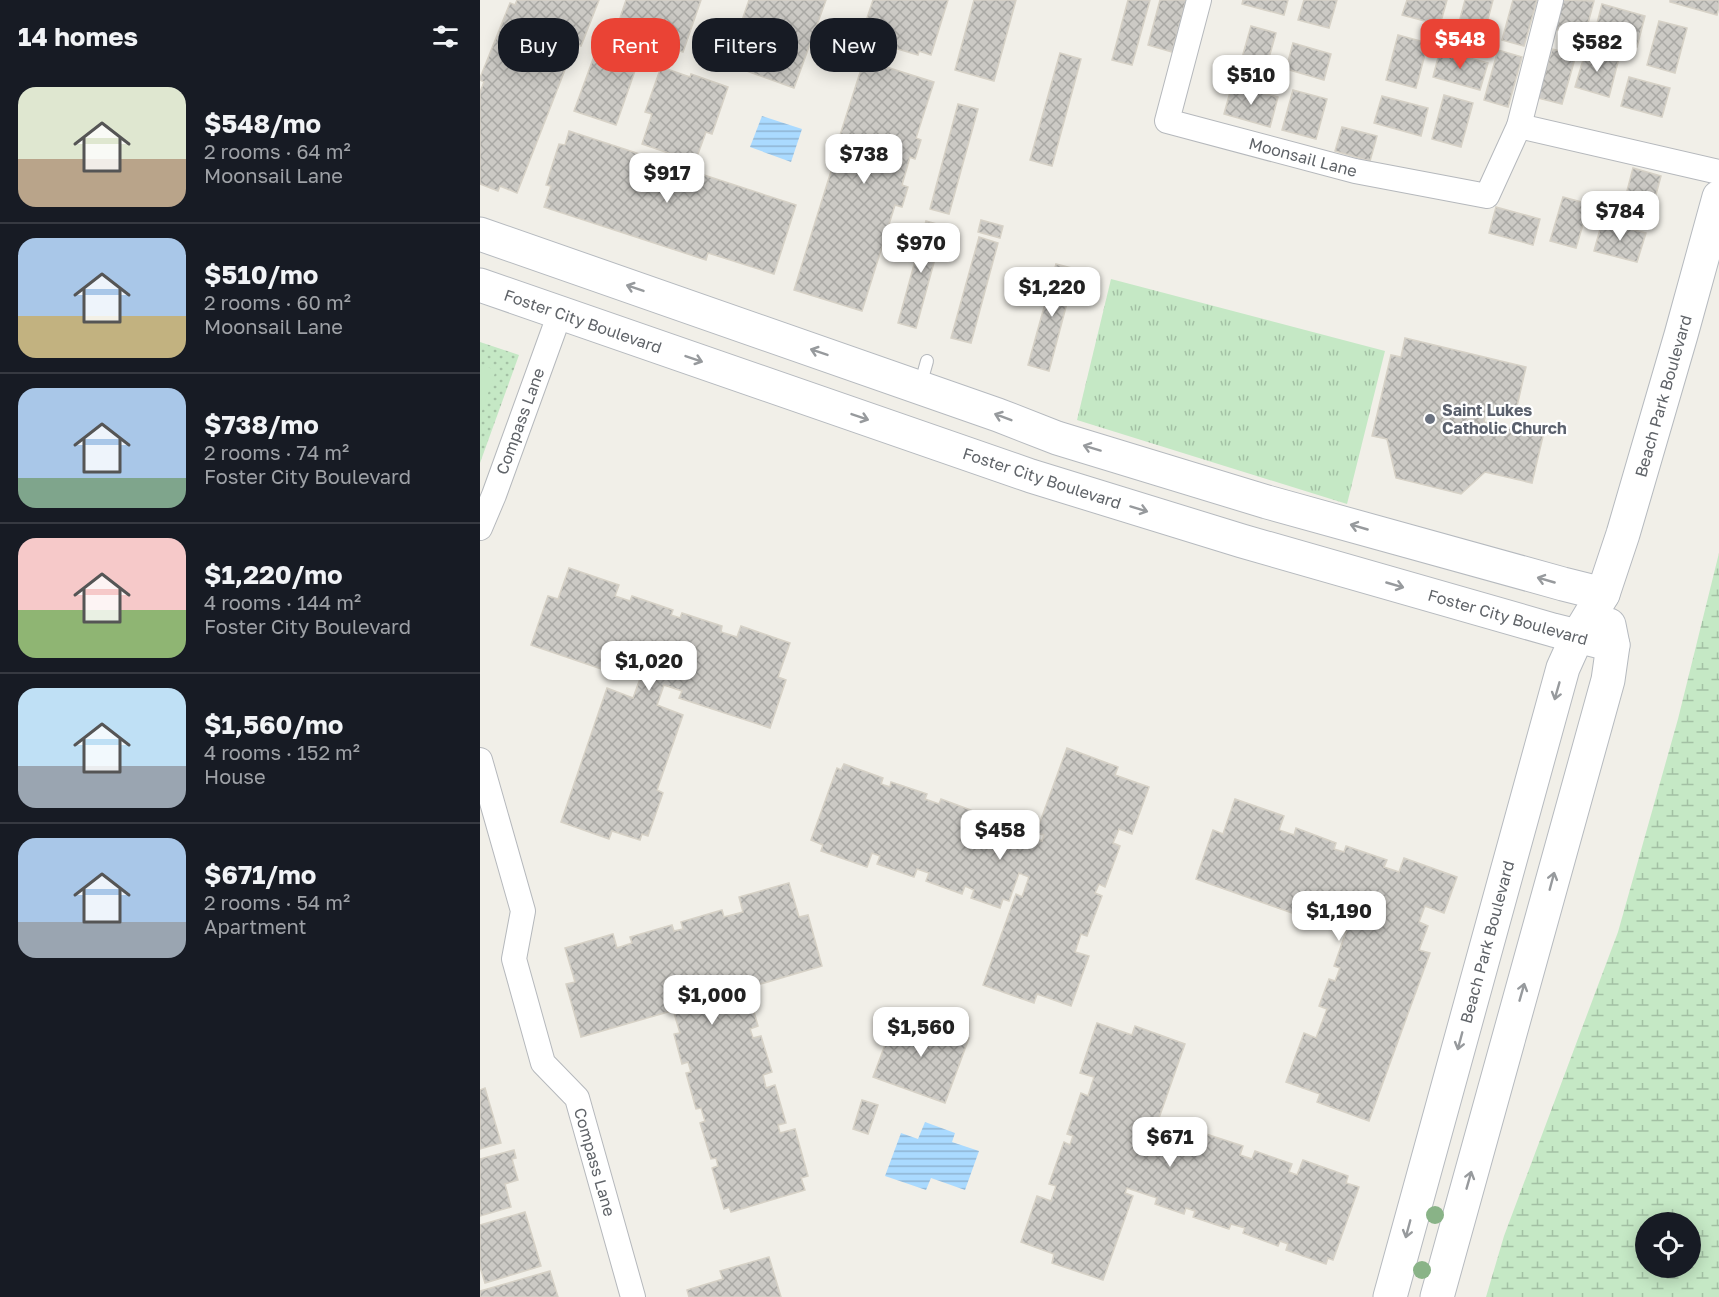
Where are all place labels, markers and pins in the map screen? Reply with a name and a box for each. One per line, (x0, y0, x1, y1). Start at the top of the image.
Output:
pin: $548 (1424, 19, 1496, 70)
pin: $582 (1561, 22, 1633, 73)
pin: $510 (1215, 55, 1287, 106)
pin: $738 (828, 134, 900, 185)
pin: $917 (631, 153, 703, 204)
pin: $784 (1584, 191, 1656, 242)
pin: $970 (885, 223, 957, 274)
pin: $1,220 (1003, 267, 1101, 318)
place label: Saint Lukes Catholic Church (1442, 400, 1567, 438)
marker: Saint Lukes Catholic Church (1423, 412, 1437, 426)
pin: $1,020 (600, 641, 698, 692)
pin: $458 (964, 810, 1036, 861)
pin: $1,190 (1290, 891, 1388, 942)
pin: $1,000 (663, 975, 761, 1026)
pin: $1,560 (872, 1007, 970, 1058)
pin: $671 (1134, 1117, 1206, 1168)

